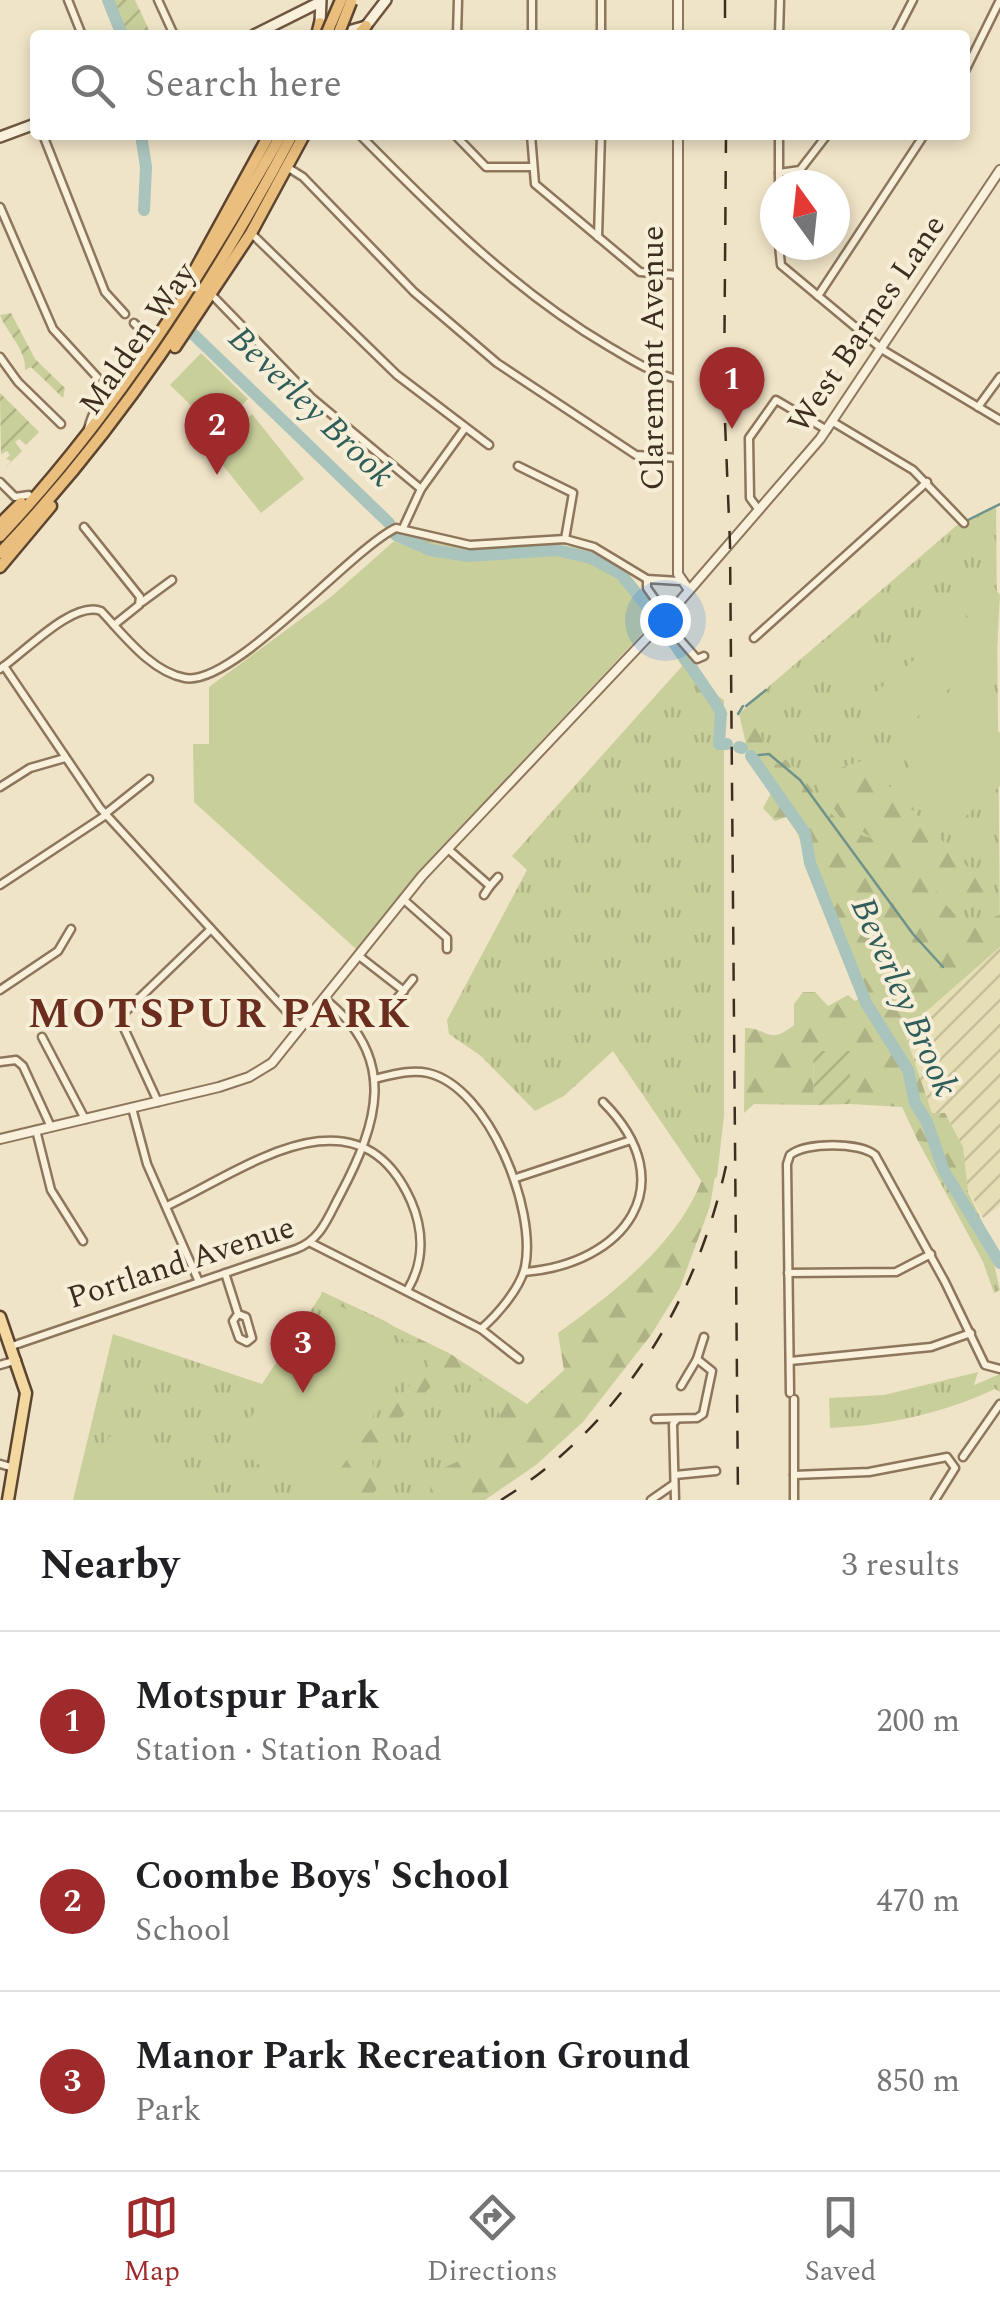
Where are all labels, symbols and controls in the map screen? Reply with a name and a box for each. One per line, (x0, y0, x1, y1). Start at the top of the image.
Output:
search box (30, 30, 970, 140)
text: Search here (145, 56, 342, 114)
icon: search (65, 58, 120, 113)
north arrow (760, 170, 850, 260)
street label: West Barnes Lane (776, 205, 958, 443)
street label: Claremont Avenue (629, 226, 678, 490)
street label: Malden Way (67, 251, 210, 426)
water label: Beverley Brook (216, 314, 406, 500)
pin: 1 (700, 346, 764, 429)
pin: 2 (184, 392, 250, 475)
your location (640, 595, 691, 646)
water label: Beverley Brook (836, 889, 972, 1105)
district label: MOTSPUR PARK (28, 983, 412, 1046)
street label: Portland Avenue (61, 1203, 301, 1323)
pin: 3 (270, 1310, 336, 1393)
text: Nearby (40, 1534, 179, 1597)
text: 3 results (841, 1541, 960, 1590)
text: Motspur Park (135, 1668, 379, 1726)
text: 1 (64, 1697, 81, 1746)
text: 200 m (876, 1697, 960, 1746)
text: Station · Station Road (135, 1726, 442, 1775)
text: Coombe Boys' School (135, 1848, 510, 1906)
text: 2 (64, 1877, 81, 1926)
text: 470 m (876, 1877, 960, 1926)
text: School (135, 1906, 231, 1955)
text: Manor Park Recreation Ground (135, 2028, 690, 2086)
text: 3 (64, 2057, 81, 2106)
text: 850 m (876, 2057, 960, 2106)
text: Park (135, 2086, 201, 2135)
tab: Map (124, 2190, 180, 2293)
tab: Directions (427, 2190, 558, 2293)
tab: Saved (805, 2190, 876, 2293)

